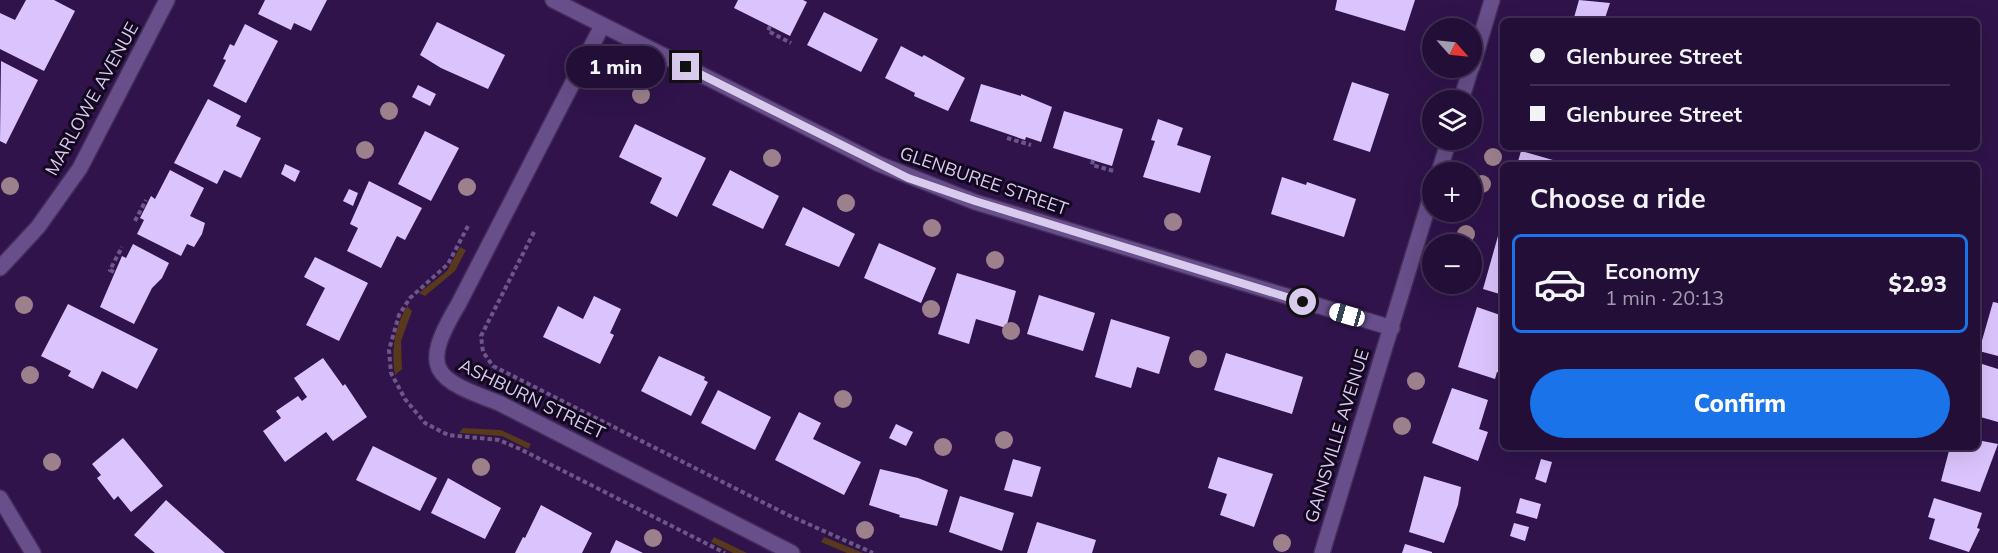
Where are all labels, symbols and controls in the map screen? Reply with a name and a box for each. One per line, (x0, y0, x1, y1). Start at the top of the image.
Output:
street label: MARLOWE AVENUE (40, 18, 143, 179)
north arrow (1422, 18, 1482, 78)
map controls (1422, 18, 1482, 294)
text: Glenburee Street (1566, 42, 1742, 70)
callout: 1 min (566, 46, 665, 88)
route end (672, 53, 699, 80)
text: 1 min (589, 54, 642, 79)
button: layers (1422, 90, 1482, 150)
text: Glenburee Street (1566, 100, 1742, 128)
street label: GLENBUREE STREET (897, 141, 1072, 220)
button: + (1422, 162, 1482, 222)
text: Choose a ride (1530, 181, 1706, 215)
button: − (1422, 234, 1482, 294)
icon: car (1533, 257, 1587, 311)
text: Economy (1605, 257, 1700, 285)
text: $2.93 (1888, 270, 1947, 298)
text: 1 min · 20:13 (1605, 285, 1724, 310)
route start (1289, 288, 1316, 315)
car (1327, 301, 1367, 329)
street label: GAINSVILLE AVENUE (1299, 346, 1374, 525)
street label: ASHBURN STREET (455, 353, 609, 444)
button: Confirm (1530, 369, 1950, 438)

